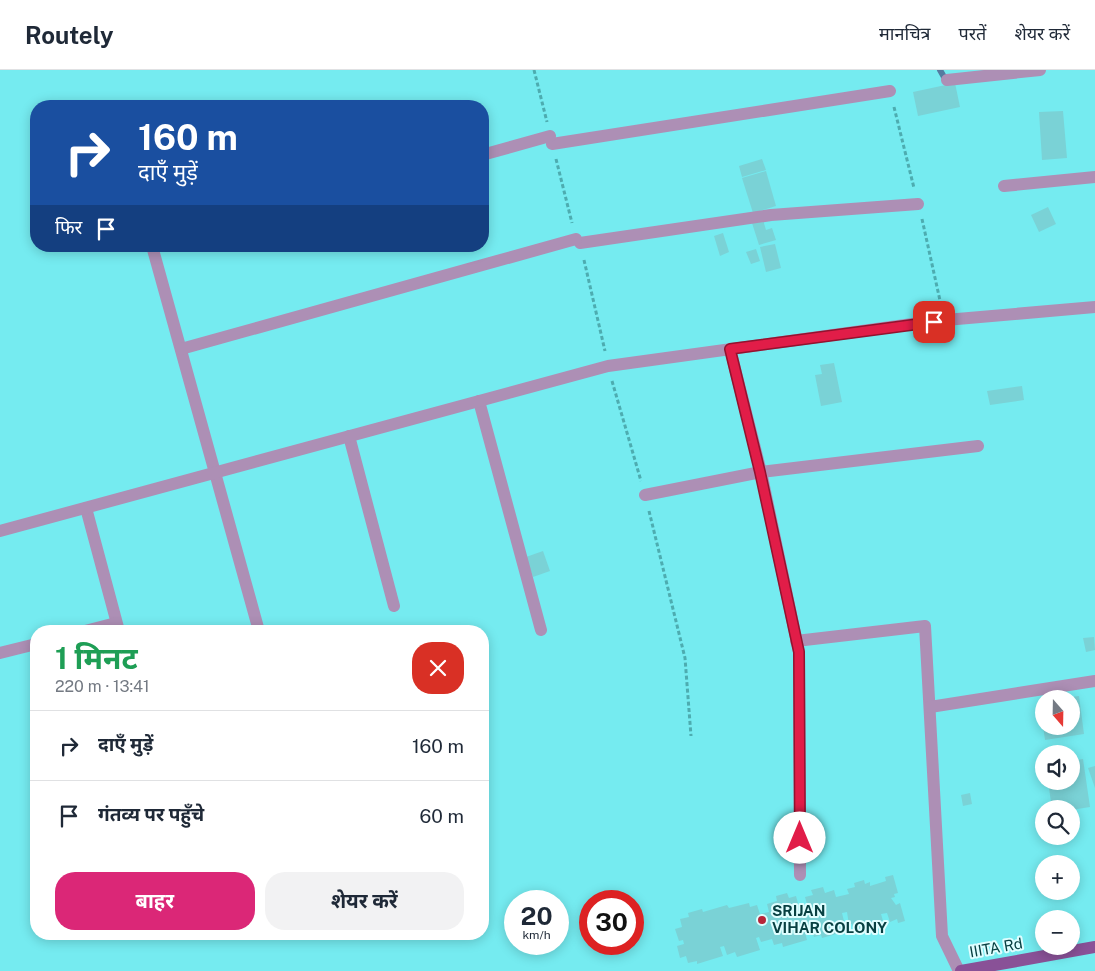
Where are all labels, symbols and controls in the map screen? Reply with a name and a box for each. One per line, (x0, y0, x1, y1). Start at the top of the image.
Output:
text: Routely (25, 21, 114, 49)
text: मानचित्र (879, 23, 931, 44)
text: परतें (959, 23, 986, 44)
text: शेयर करें (1014, 23, 1070, 44)
text: 160 m (138, 117, 238, 158)
icon: right (55, 120, 120, 185)
text: दाएँ मुड़ें (138, 159, 198, 185)
icon: arrive (92, 215, 120, 243)
text: फिर (55, 216, 82, 238)
pin (913, 301, 955, 343)
icon: arrive (920, 308, 948, 336)
text: 1 मिनट (55, 640, 138, 676)
button: close (412, 642, 464, 694)
text: 220 m · 13:41 (55, 677, 150, 696)
north arrow (1035, 690, 1080, 735)
map controls (1035, 690, 1080, 955)
icon: right (55, 732, 83, 760)
text: दाएँ मुड़ें (98, 733, 153, 755)
text: 160 m (412, 735, 464, 757)
button: sound (1035, 745, 1080, 790)
button: search (1035, 800, 1080, 845)
icon: arrive (55, 802, 83, 830)
text: गंतव्य पर पहुँचे (98, 803, 204, 825)
text: 60 m (420, 805, 464, 827)
position arrow (773, 811, 825, 863)
button: + (1035, 855, 1080, 900)
button: बाहर (55, 872, 255, 930)
button: शेयर करें (265, 872, 464, 930)
speed limit sign: 30 (579, 890, 644, 955)
text: 20 (521, 901, 553, 931)
place label: SRIJAN VIHAR COLONY (772, 902, 887, 936)
button: − (1035, 910, 1080, 955)
marker: SRIJAN VIHAR COLONY (756, 914, 768, 926)
text: km/h (522, 928, 551, 942)
street label: IIITA Rd (968, 934, 1024, 961)

